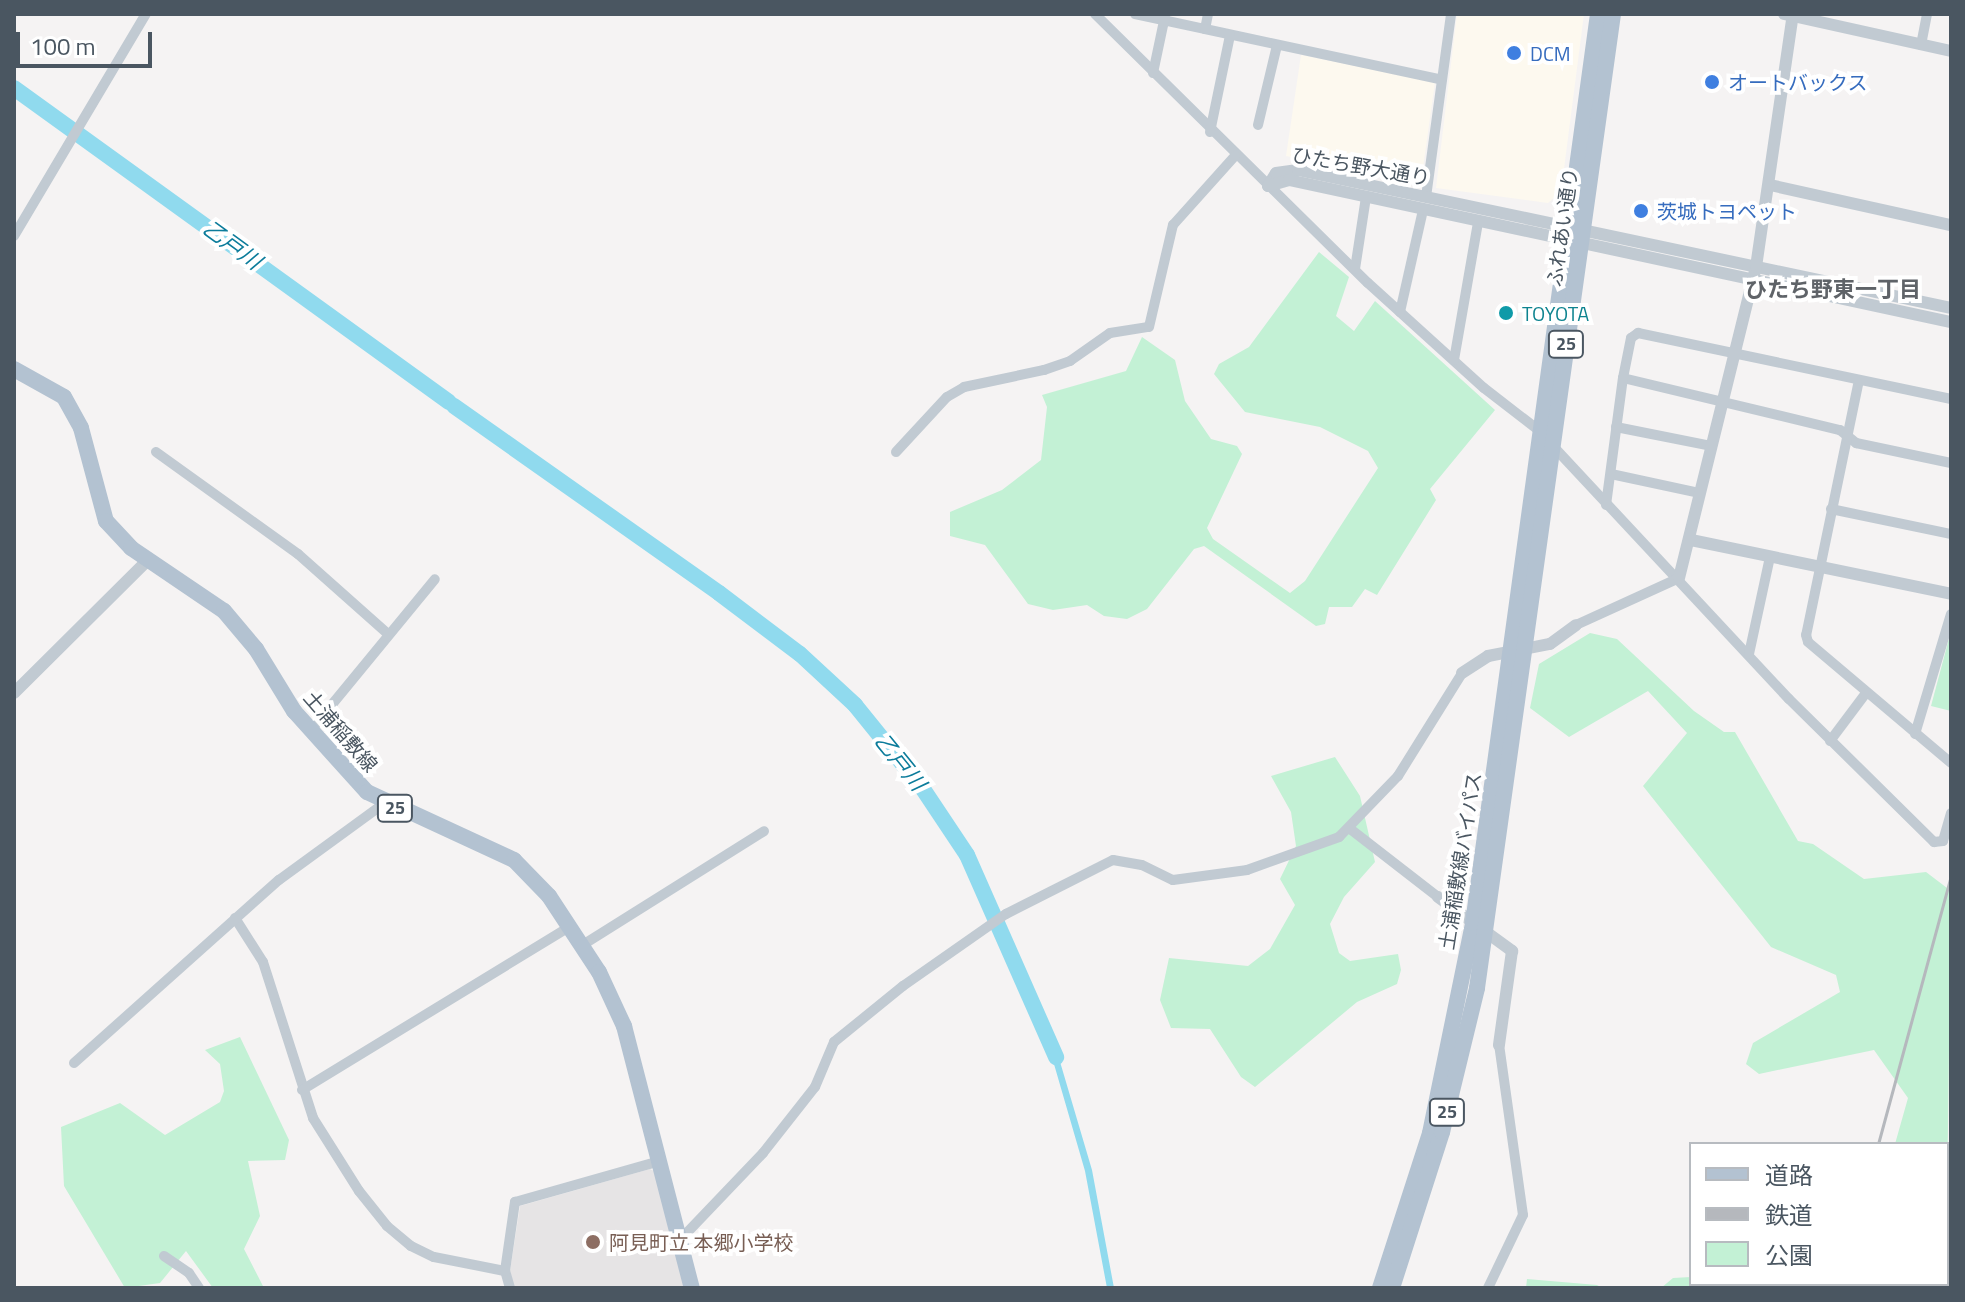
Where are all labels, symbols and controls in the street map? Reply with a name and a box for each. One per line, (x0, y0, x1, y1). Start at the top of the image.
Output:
scale bar (20, 16, 156, 66)
text: 100 m (30, 28, 96, 64)
place label: DCM (1530, 41, 1571, 65)
marker: DCM (1505, 44, 1523, 62)
place label: オートバックス (1728, 70, 1868, 94)
marker: オートバックス (1703, 73, 1721, 91)
street label: ひたち野大通り (1290, 142, 1432, 190)
street label: ふれあい通り (1542, 166, 1582, 288)
place label: 茨城トヨペット (1657, 199, 1797, 223)
marker: 茨城トヨペット (1632, 202, 1650, 220)
water label: 乙戸川 (198, 215, 266, 275)
district label: ひたち野東一丁目 (1745, 277, 1921, 303)
place label: TOYOTA (1522, 301, 1589, 325)
marker: TOYOTA (1497, 304, 1515, 322)
road number: 25 (1546, 330, 1586, 358)
street label: 土浦稲敷線 (299, 685, 383, 777)
water label: 乙戸川 (869, 728, 931, 796)
street label: 土浦稲敷線バイパス (1434, 770, 1486, 952)
road number: 25 (375, 794, 415, 822)
road number: 25 (1427, 1098, 1467, 1126)
legend (1689, 1142, 1949, 1286)
text: 道路 (1765, 1157, 1813, 1193)
text: 鉄道 (1765, 1197, 1813, 1233)
place label: 阿見町立 本郷小学校 (609, 1230, 793, 1254)
marker: 阿見町立 本郷小学校 (584, 1233, 602, 1251)
text: 公園 (1765, 1237, 1813, 1273)

